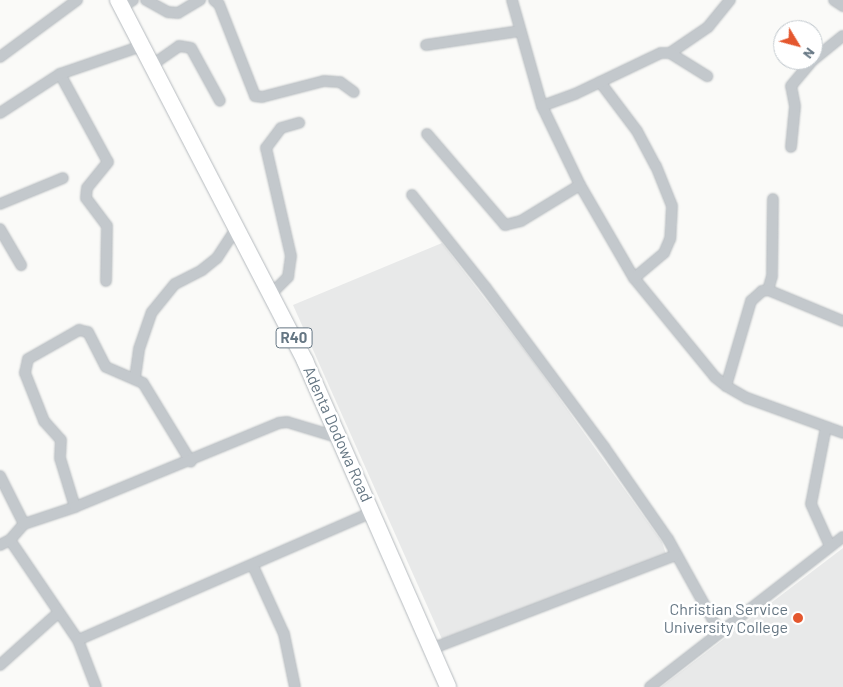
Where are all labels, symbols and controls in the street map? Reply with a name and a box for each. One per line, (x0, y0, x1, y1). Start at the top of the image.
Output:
north arrow (773, 20, 823, 70)
text: N (800, 45, 819, 63)
road number: R40 (275, 326, 313, 350)
street label: Adenta Dodowa Road (299, 363, 377, 505)
place label: Christian Service University College (664, 599, 788, 637)
marker: Christian Service University College (792, 612, 804, 624)

